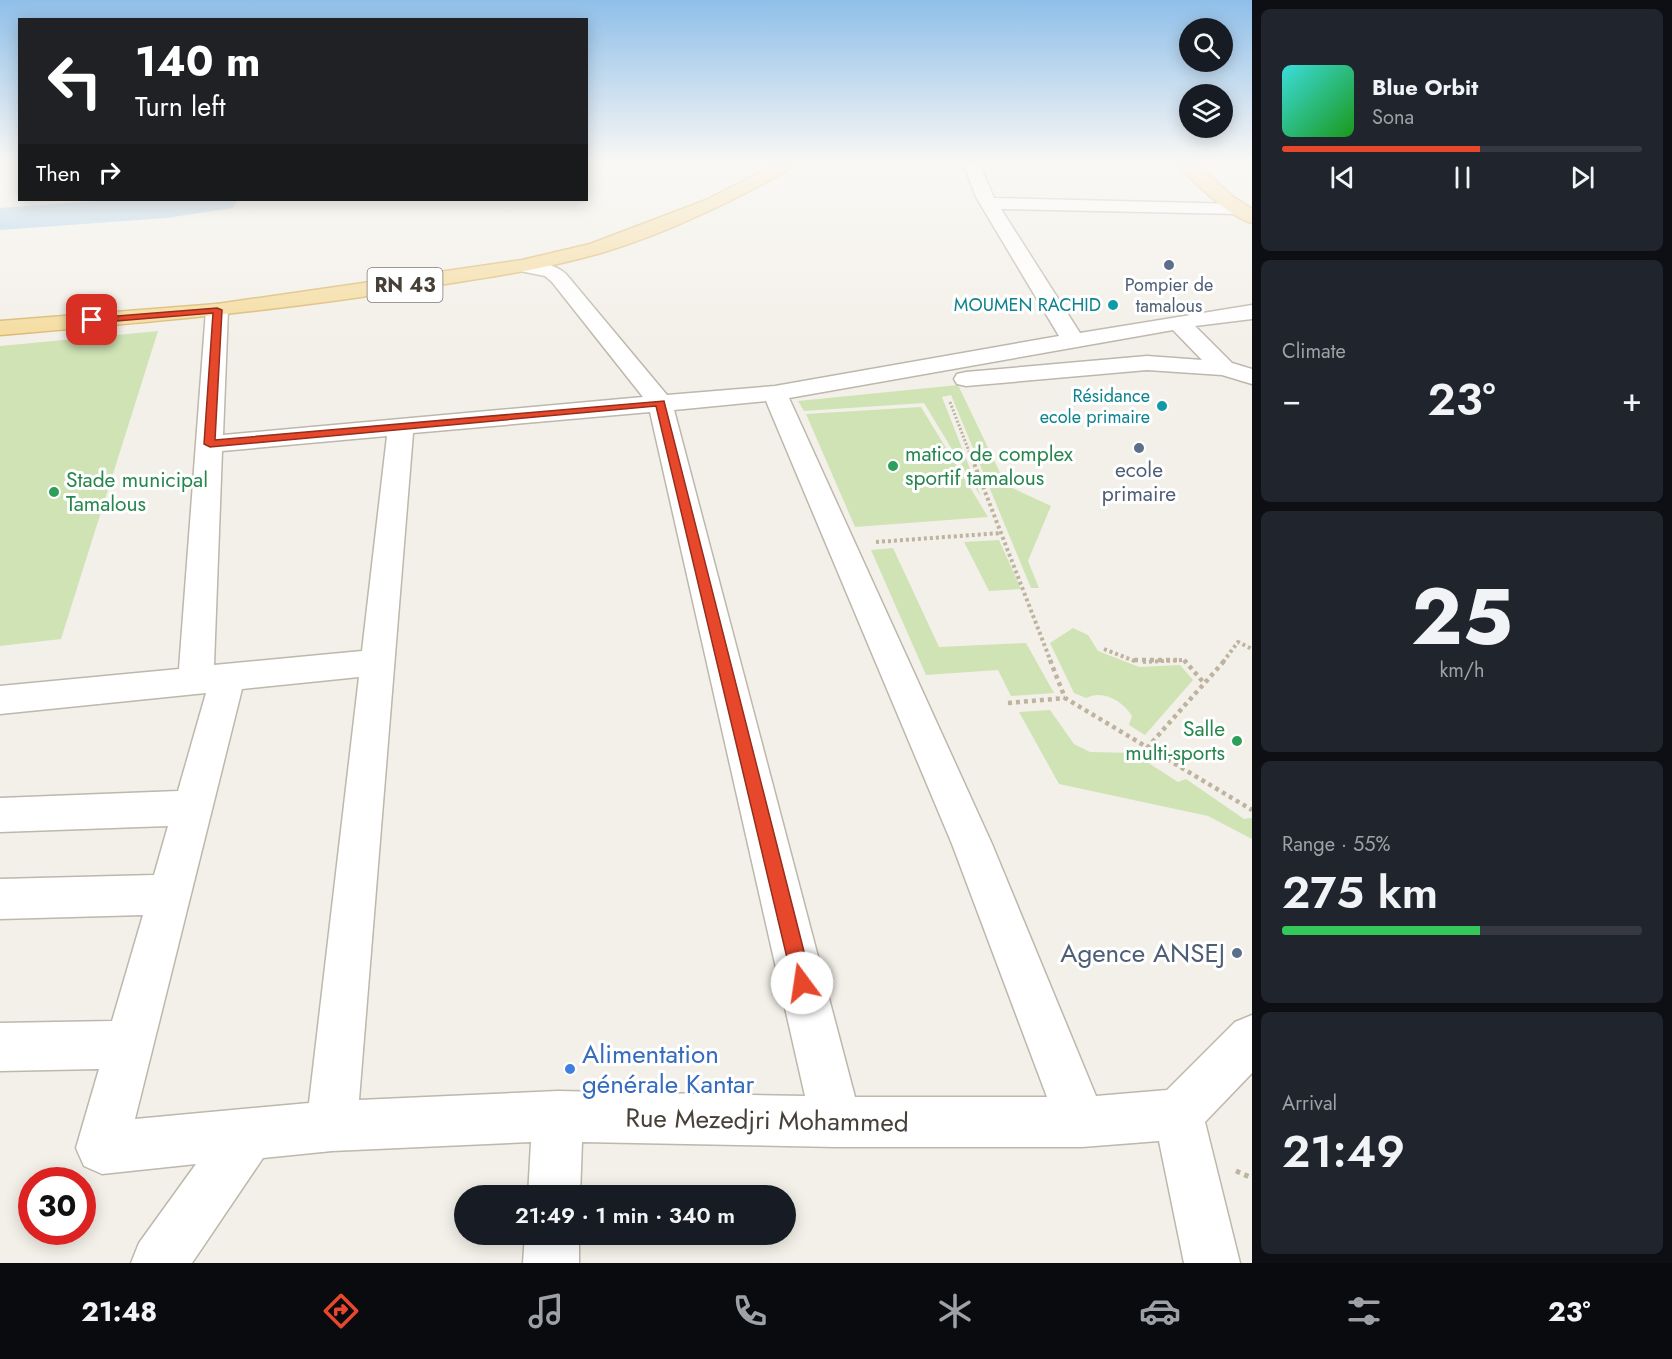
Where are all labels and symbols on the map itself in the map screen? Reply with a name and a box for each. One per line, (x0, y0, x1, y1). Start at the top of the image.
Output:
marker: Pompier de tamalous (1162, 258, 1176, 272)
road number: RN 43 (368, 268, 442, 302)
place label: Pompier de tamalous (1125, 272, 1213, 319)
place label: MOUMEN RACHID (954, 292, 1101, 318)
pin (66, 294, 117, 345)
marker: MOUMEN RACHID (1106, 298, 1120, 312)
place label: Résidance ecole primaire (1040, 383, 1150, 430)
marker: Résidance ecole primaire (1155, 399, 1169, 413)
place label: matico de complex sportif tamalous (905, 439, 1073, 493)
marker: ecole primaire (1132, 441, 1146, 455)
place label: ecole primaire (1102, 455, 1176, 509)
marker: matico de complex sportif tamalous (886, 459, 900, 473)
place label: Stade municipal Tamalous (66, 465, 208, 519)
marker: Stade municipal Tamalous (47, 485, 61, 499)
place label: Salle multi-sports (1125, 714, 1225, 768)
marker: Salle multi-sports (1230, 734, 1244, 748)
place label: Agence ANSEJ (1060, 934, 1225, 972)
marker: Agence ANSEJ (1230, 946, 1244, 960)
position arrow (770, 951, 834, 1015)
place label: Alimentation générale Kantar (582, 1035, 754, 1103)
marker: Alimentation générale Kantar (563, 1062, 577, 1076)
street label: Rue Mezedjri Mohammed (625, 1099, 909, 1141)
speed limit sign: 30 (18, 1167, 96, 1245)

